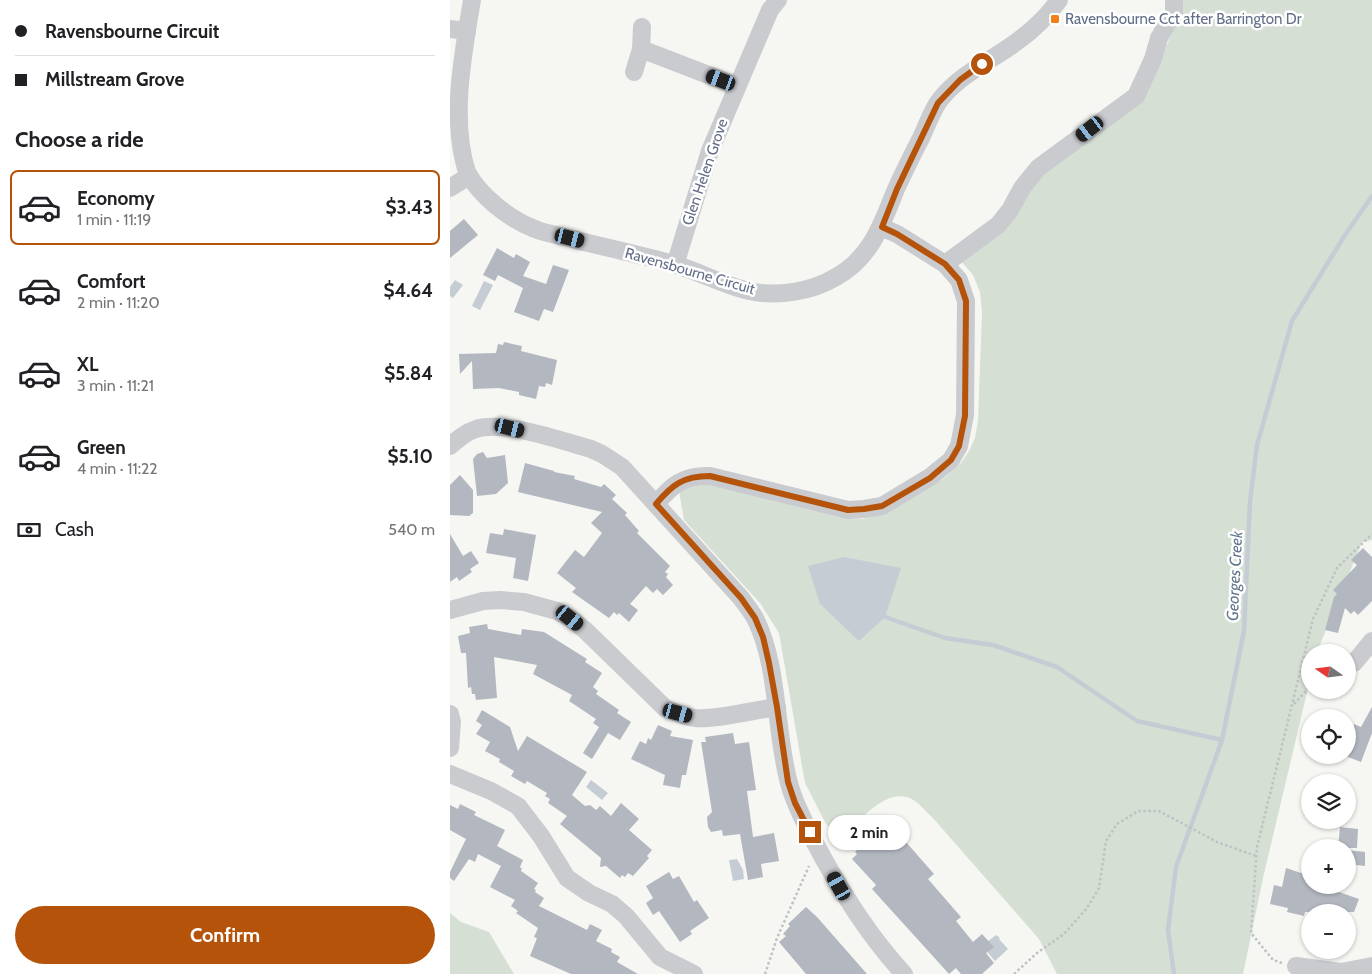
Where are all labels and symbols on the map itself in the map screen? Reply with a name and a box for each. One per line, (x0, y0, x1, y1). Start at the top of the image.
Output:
place label: Ravensbourne Cct after Barrington Dr (1065, 10, 1302, 28)
marker: Ravensbourne Cct after Barrington Dr (1049, 13, 1061, 25)
route start (971, 53, 993, 75)
car (704, 68, 737, 92)
car (1073, 114, 1106, 144)
street label: Glen Helen Grove (678, 116, 732, 228)
car (553, 227, 586, 249)
street label: Ravensbourne Circuit (623, 244, 757, 298)
car (493, 417, 526, 439)
water label: Georges Creek (1223, 530, 1246, 621)
car (553, 603, 586, 633)
north arrow (1301, 644, 1356, 699)
car (661, 702, 694, 724)
callout: 2 min (828, 814, 910, 850)
route end (799, 821, 821, 843)
car (825, 869, 852, 903)

